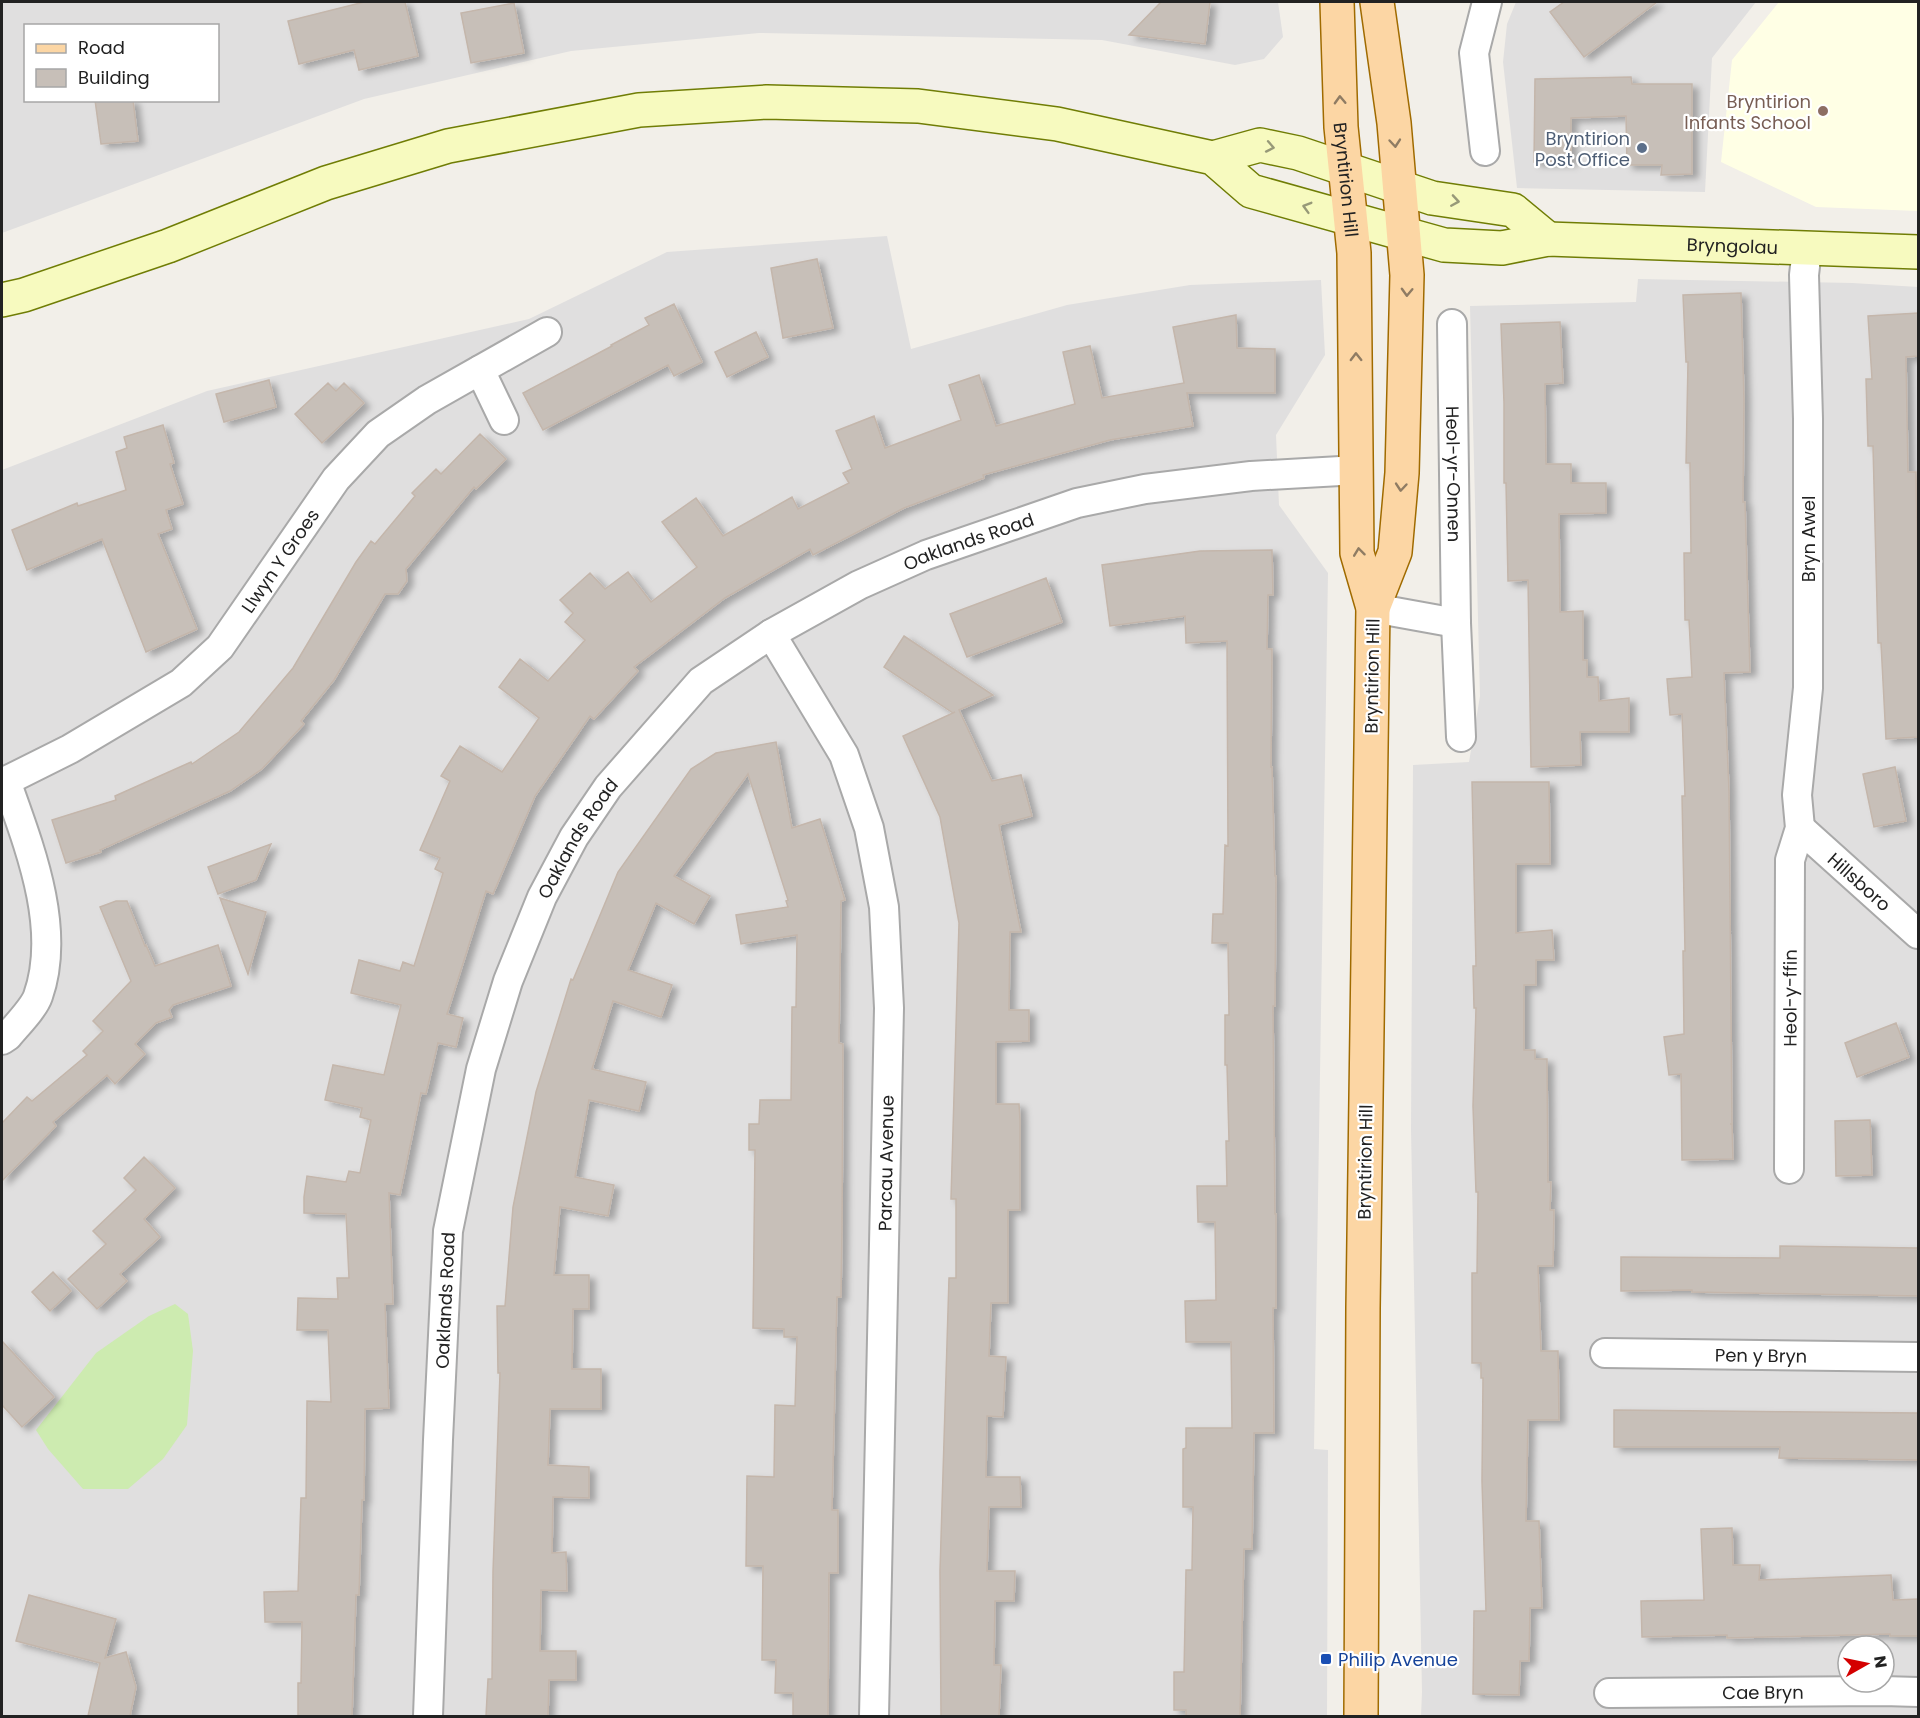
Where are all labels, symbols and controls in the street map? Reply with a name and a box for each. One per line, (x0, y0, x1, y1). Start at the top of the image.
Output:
legend (24, 24, 219, 102)
text: Road (78, 35, 125, 60)
text: Building (78, 65, 150, 90)
place label: Bryntirion Infants School (1684, 89, 1811, 135)
one-way arrow (1334, 95, 1346, 104)
marker: Bryntirion Infants School (1816, 104, 1830, 118)
street label: Bryntirion Hill (1328, 121, 1365, 238)
place label: Bryntirion Post Office (1535, 126, 1630, 172)
one-way arrow (1389, 138, 1402, 147)
one-way arrow (1264, 140, 1274, 153)
marker: Bryntirion Post Office (1635, 141, 1649, 155)
one-way arrow (1451, 195, 1460, 207)
one-way arrow (1302, 201, 1312, 214)
street label: Bryngolau (1686, 231, 1779, 260)
one-way arrow (1401, 287, 1413, 296)
one-way arrow (1350, 352, 1362, 361)
street label: Heol-yr-Onnen (1441, 406, 1467, 542)
one-way arrow (1394, 482, 1407, 491)
street label: Bryn Awel (1796, 496, 1821, 582)
street label: Llwyn Y Groes (235, 503, 325, 618)
street label: Oaklands Road (899, 506, 1037, 576)
one-way arrow (1353, 547, 1365, 556)
street label: Bryntirion Hill (1358, 618, 1386, 734)
street label: Oaklands Road (531, 772, 623, 903)
street label: Hillsboro (1822, 846, 1897, 917)
street label: Heol-y-ffin (1777, 949, 1802, 1047)
street label: Parcau Avenue (872, 1095, 900, 1231)
street label: Bryntirion Hill (1351, 1104, 1379, 1220)
street label: Oaklands Road (429, 1231, 460, 1369)
street label: Pen y Bryn (1715, 1342, 1807, 1368)
north arrow (1836, 1634, 1896, 1694)
place label: Philip Avenue (1338, 1647, 1458, 1672)
marker: Philip Avenue (1319, 1652, 1333, 1666)
text: N (1868, 1654, 1893, 1669)
street label: Cae Bryn (1722, 1679, 1804, 1705)

